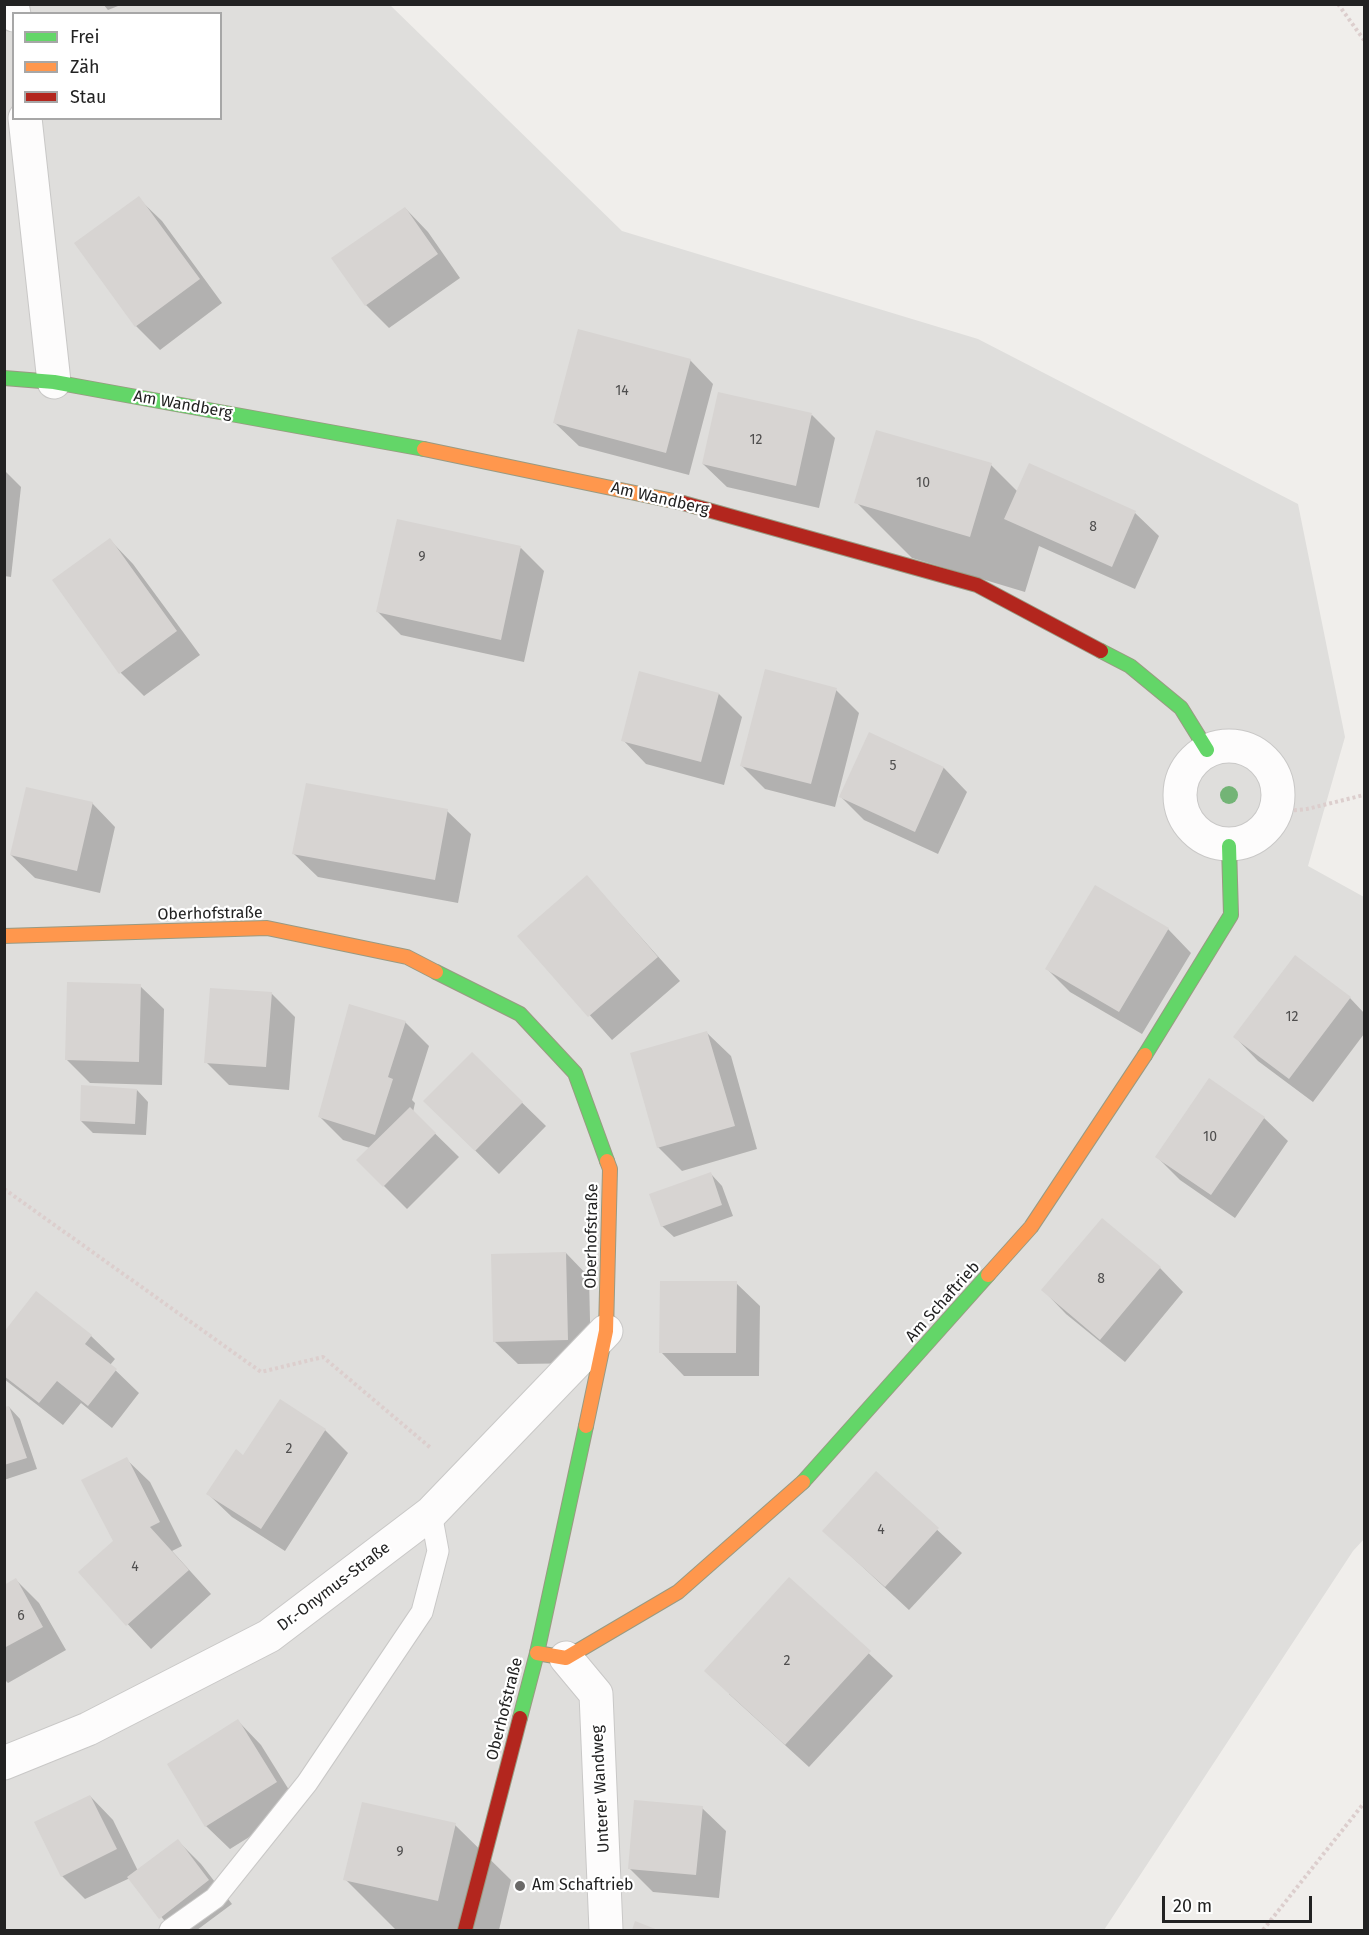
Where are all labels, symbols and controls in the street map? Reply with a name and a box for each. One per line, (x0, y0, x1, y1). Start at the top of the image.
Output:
legend (12, 12, 222, 120)
text: Frei (70, 26, 100, 48)
text: Zäh (70, 56, 99, 78)
text: Stau (70, 86, 106, 108)
house number: 14 (615, 383, 629, 399)
street label: Am Wandberg (132, 387, 234, 423)
house number: 12 (750, 432, 762, 448)
house number: 10 (916, 475, 930, 491)
street label: Am Wandberg (609, 478, 711, 520)
house number: 8 (1089, 519, 1097, 535)
house number: 9 (418, 549, 426, 565)
house number: 5 (889, 758, 897, 774)
street label: Oberhofstraße (157, 903, 263, 925)
house number: 12 (1286, 1009, 1298, 1025)
house number: 10 (1203, 1129, 1217, 1145)
street label: Oberhofstraße (581, 1183, 603, 1289)
street label: Am Schaftrieb (902, 1258, 984, 1346)
house number: 8 (1097, 1271, 1105, 1287)
house number: 2 (286, 1441, 292, 1457)
house number: 4 (877, 1522, 885, 1538)
street label: Dr.-Onymus-Straße (274, 1538, 394, 1636)
house number: 4 (131, 1559, 139, 1575)
house number: 6 (17, 1608, 25, 1624)
house number: 2 (784, 1653, 790, 1669)
street label: Oberhofstraße (483, 1656, 527, 1762)
street label: Unterer Wandweg (588, 1725, 614, 1853)
house number: 9 (396, 1844, 404, 1860)
place label: Am Schaftrieb (532, 1876, 634, 1896)
marker: Am Schaftrieb (513, 1879, 527, 1893)
scale bar (1165, 1884, 1315, 1922)
text: 20 m (1173, 1895, 1212, 1917)

